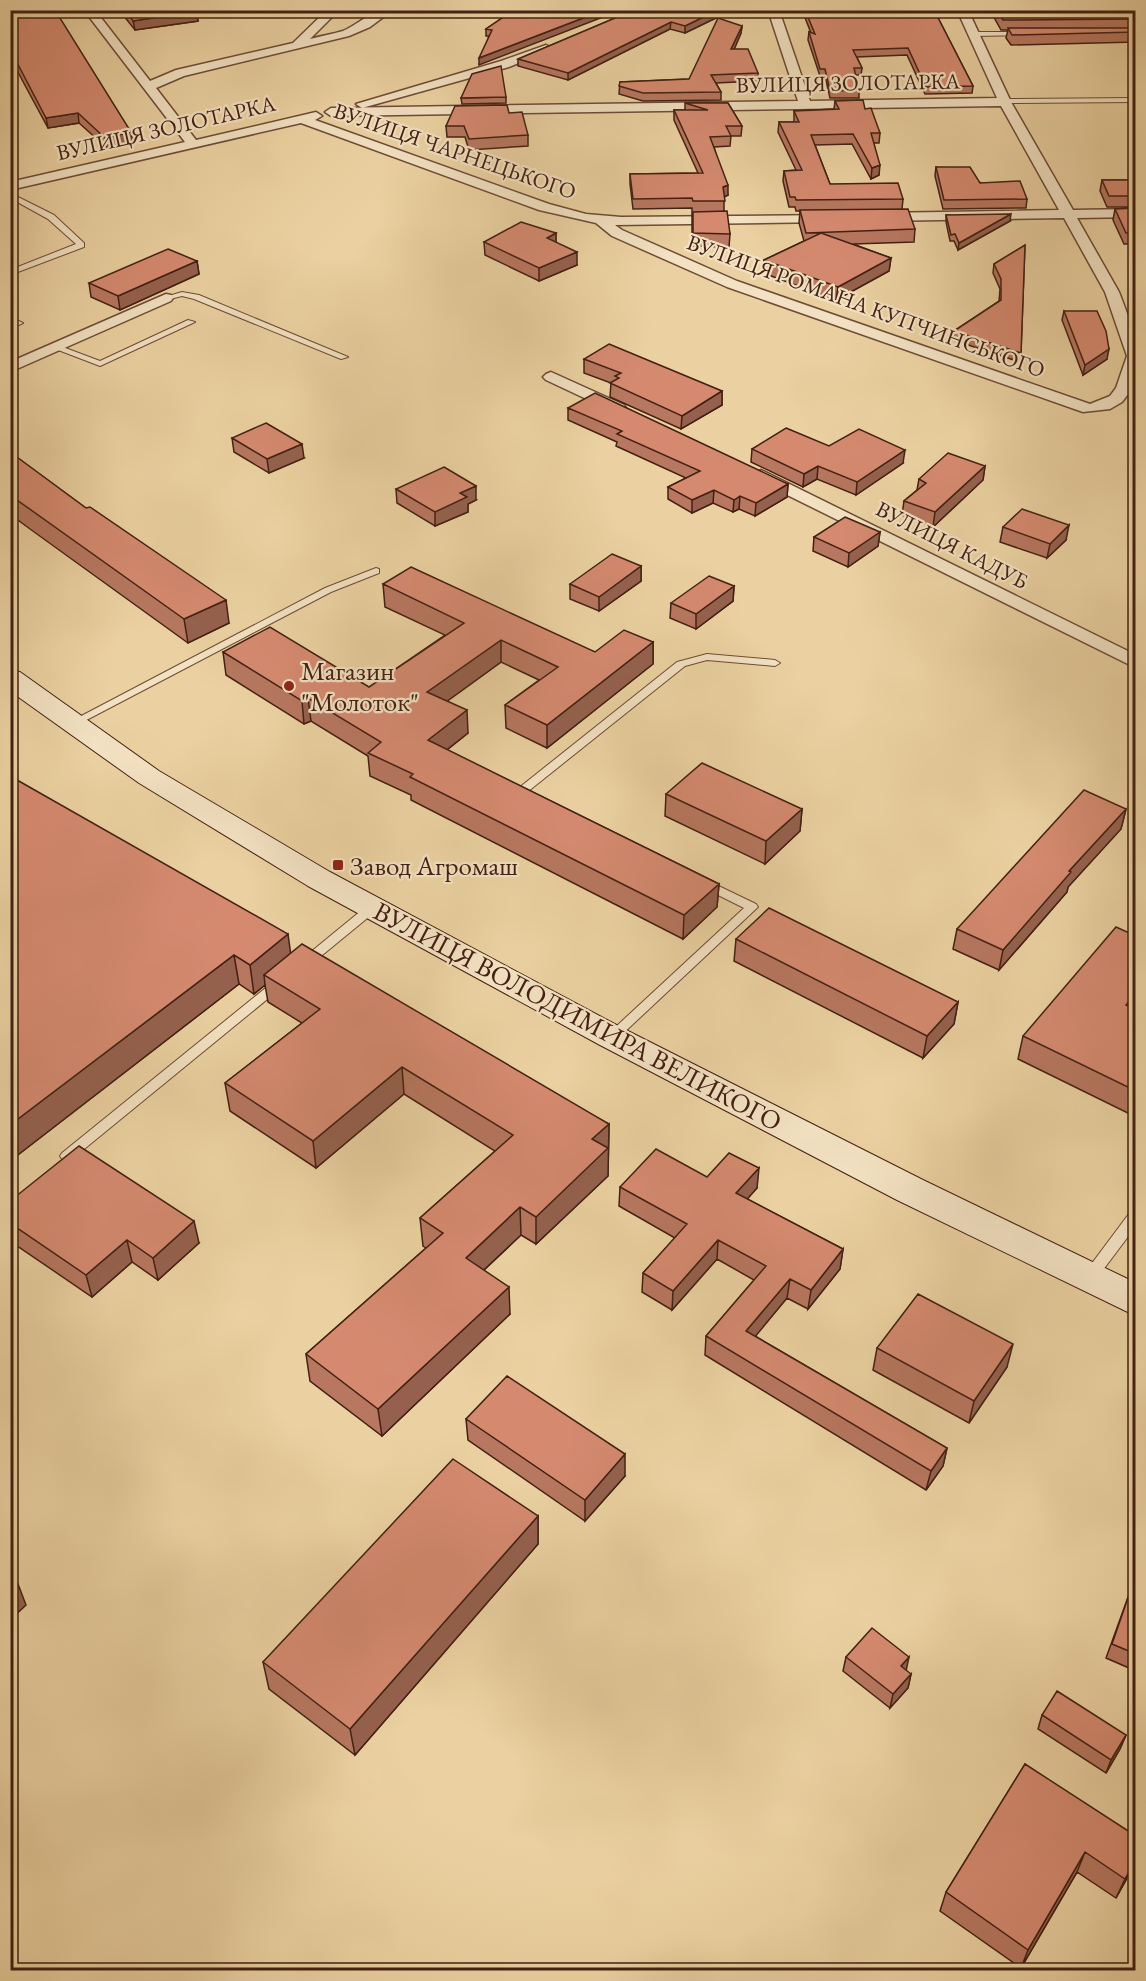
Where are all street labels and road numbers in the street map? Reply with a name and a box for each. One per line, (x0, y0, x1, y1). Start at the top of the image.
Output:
street label: ВУЛИЦЯ ЗОЛОТАРКА (736, 67, 961, 99)
street label: ВУЛИЦЯ ЗОЛОТАРКА (54, 88, 279, 167)
street label: ВУЛИЦЯ ЧАРНЕЦЬКОГО (330, 96, 580, 206)
street label: ВУЛИЦЯ РОМАНА КУПЧИНСЬКОГО (683, 228, 1049, 384)
street label: ВУЛИЦЯ КАДУБ (871, 494, 1033, 596)
street label: ВУЛИЦЯ ВОЛОДИМИРА ВЕЛИКОГО (368, 893, 788, 1139)

